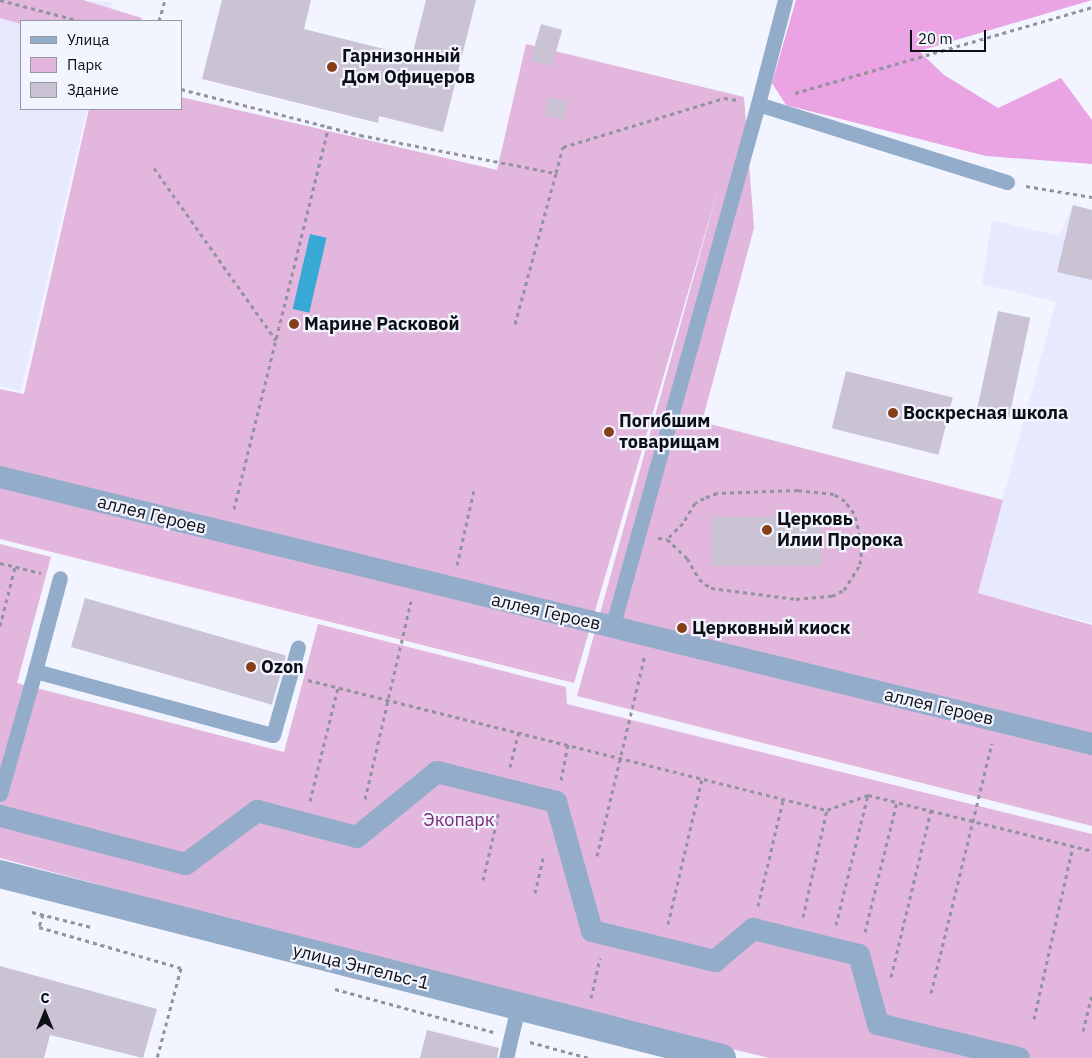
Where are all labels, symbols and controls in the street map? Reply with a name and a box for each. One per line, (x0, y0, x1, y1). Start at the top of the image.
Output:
legend (20, 20, 182, 110)
scale bar (912, 20, 988, 52)
text: 20 m (918, 29, 953, 48)
text: Улица (67, 30, 109, 49)
place label: Гарнизонный Дом Офицеров (342, 46, 475, 88)
text: Парк (67, 55, 102, 74)
marker: Гарнизонный Дом Офицеров (326, 61, 338, 73)
text: Здание (67, 80, 119, 99)
place label: Марине Расковой (304, 313, 459, 335)
marker: Марине Расковой (288, 318, 300, 330)
place label: Воскресная школа (903, 402, 1068, 424)
marker: Воскресная школа (887, 407, 899, 419)
place label: Погибшим товарищам (619, 411, 720, 454)
marker: Погибшим товарищам (603, 426, 615, 438)
street label: аллея Героев (95, 491, 209, 539)
place label: Церковь Илии Пророка (777, 509, 903, 552)
marker: Церковь Илии Пророка (761, 524, 773, 536)
street label: аллея Героев (489, 589, 603, 635)
place label: Церковный киоск (692, 617, 850, 639)
marker: Церковный киоск (676, 622, 688, 634)
place label: Ozon (261, 656, 304, 678)
marker: Ozon (245, 661, 257, 673)
street label: аллея Героев (882, 684, 996, 730)
park label: Экопарк (423, 809, 495, 831)
street label: улица Энгельс-1 (290, 940, 432, 994)
north arrow (20, 988, 70, 1038)
text: С (40, 989, 50, 1007)

